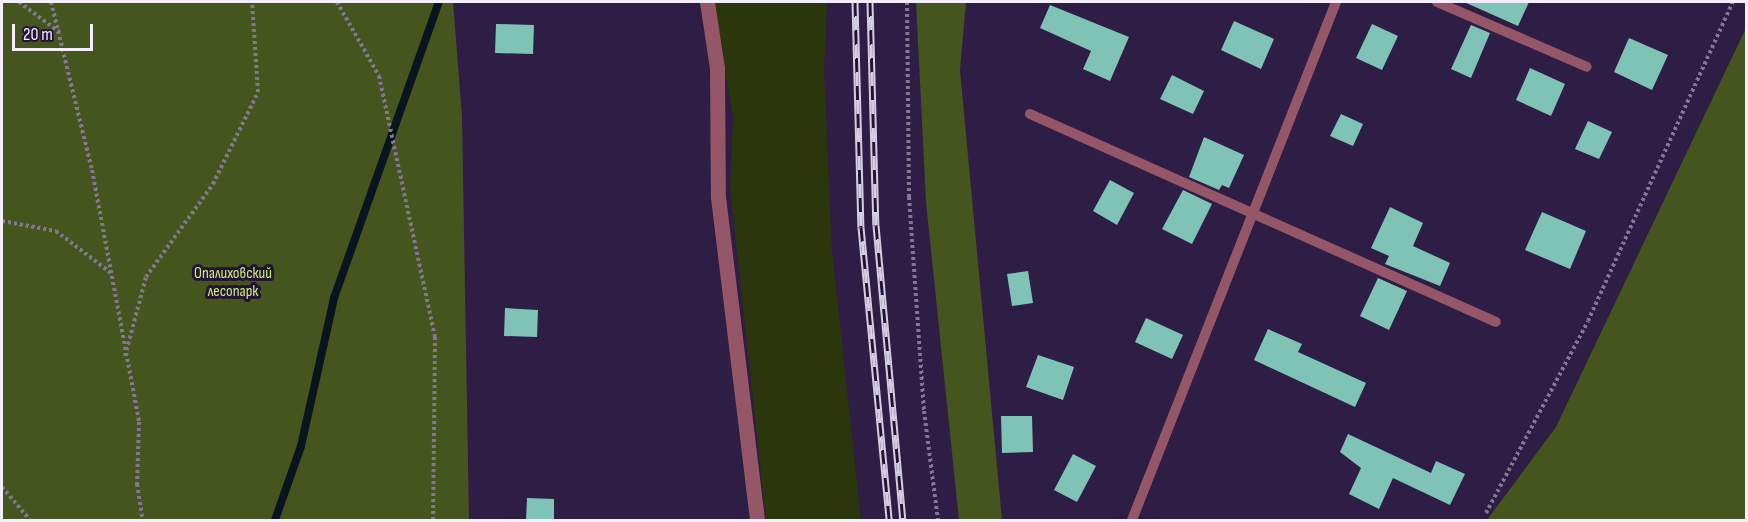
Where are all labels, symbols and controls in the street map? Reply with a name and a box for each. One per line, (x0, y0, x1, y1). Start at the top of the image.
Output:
scale bar (15, 12, 96, 50)
text: 20 m (23, 24, 53, 45)
park label: Опалиховский лесопарк (194, 264, 272, 302)

